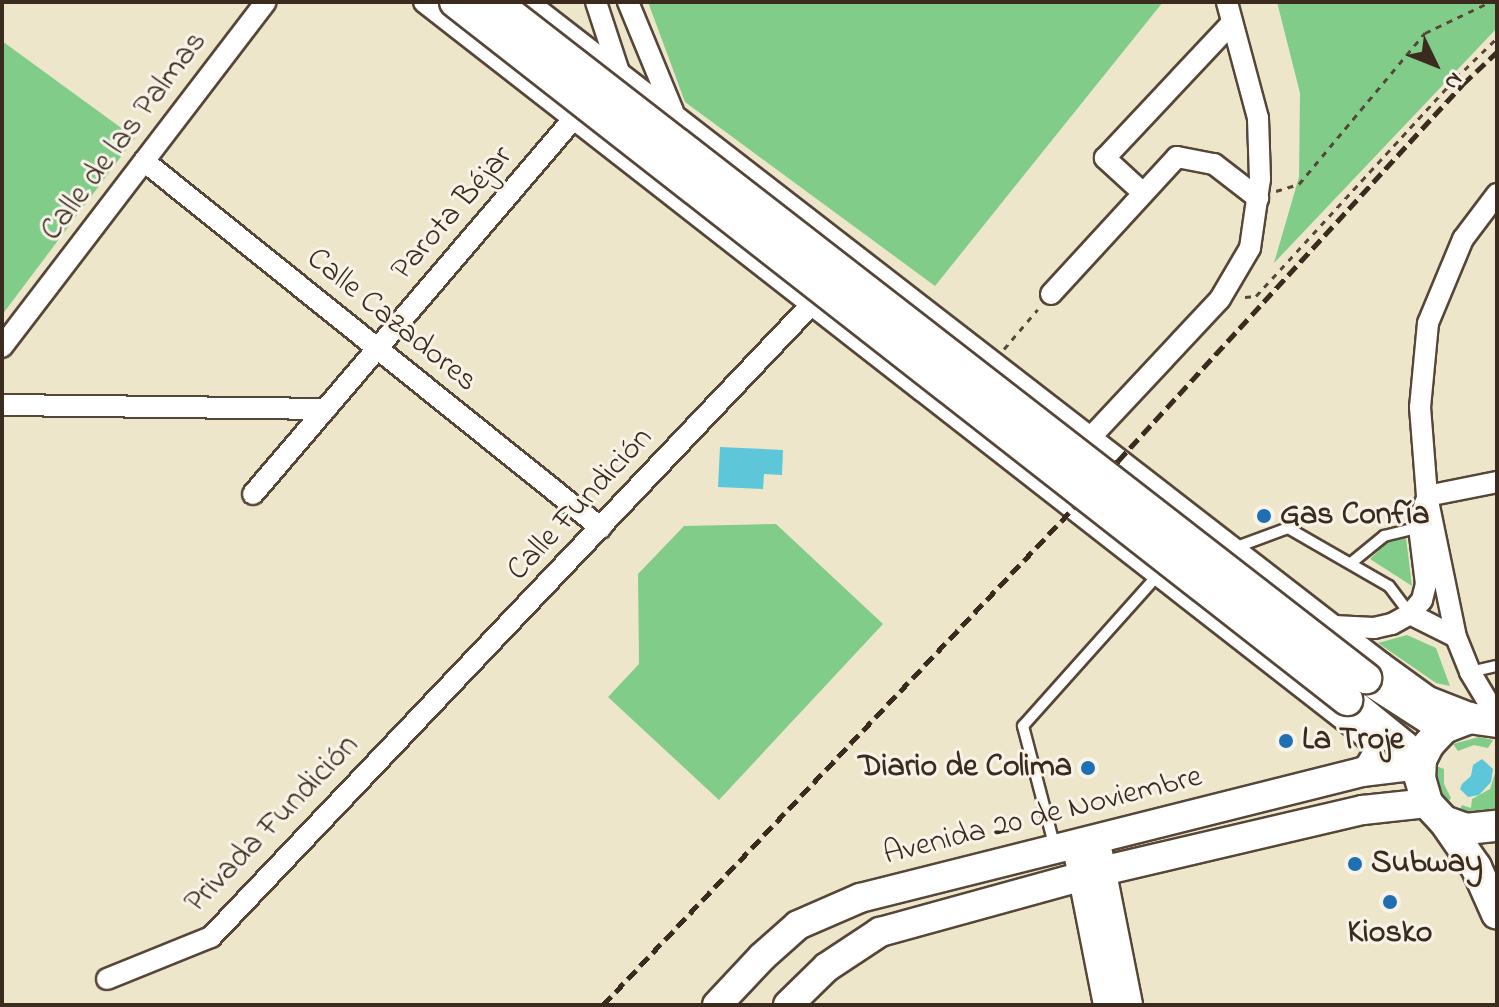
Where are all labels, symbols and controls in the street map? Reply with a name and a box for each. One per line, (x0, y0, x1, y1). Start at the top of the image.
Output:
street label: Calle de las Palmas (34, 24, 216, 250)
north arrow (1395, 24, 1475, 104)
text: N (1436, 64, 1469, 97)
street label: Parota Béjar (384, 139, 522, 289)
street label: Calle Cazadores (298, 240, 484, 402)
street label: Calle Fundición (500, 420, 662, 590)
place label: Gas Confía (1280, 497, 1430, 535)
marker: Gas Confía (1255, 507, 1273, 525)
place label: La Troje (1302, 722, 1404, 760)
street label: Privada Fundición (178, 728, 368, 922)
marker: La Troje (1277, 732, 1295, 750)
place label: Diario de Colima (858, 749, 1072, 787)
street label: Avenida 20 de Noviembre (880, 759, 1206, 875)
marker: Diario de Colima (1079, 759, 1097, 777)
place label: Subway (1371, 845, 1483, 883)
marker: Subway (1346, 855, 1364, 873)
marker: Kiosko (1381, 893, 1399, 911)
place label: Kiosko (1348, 915, 1432, 953)

